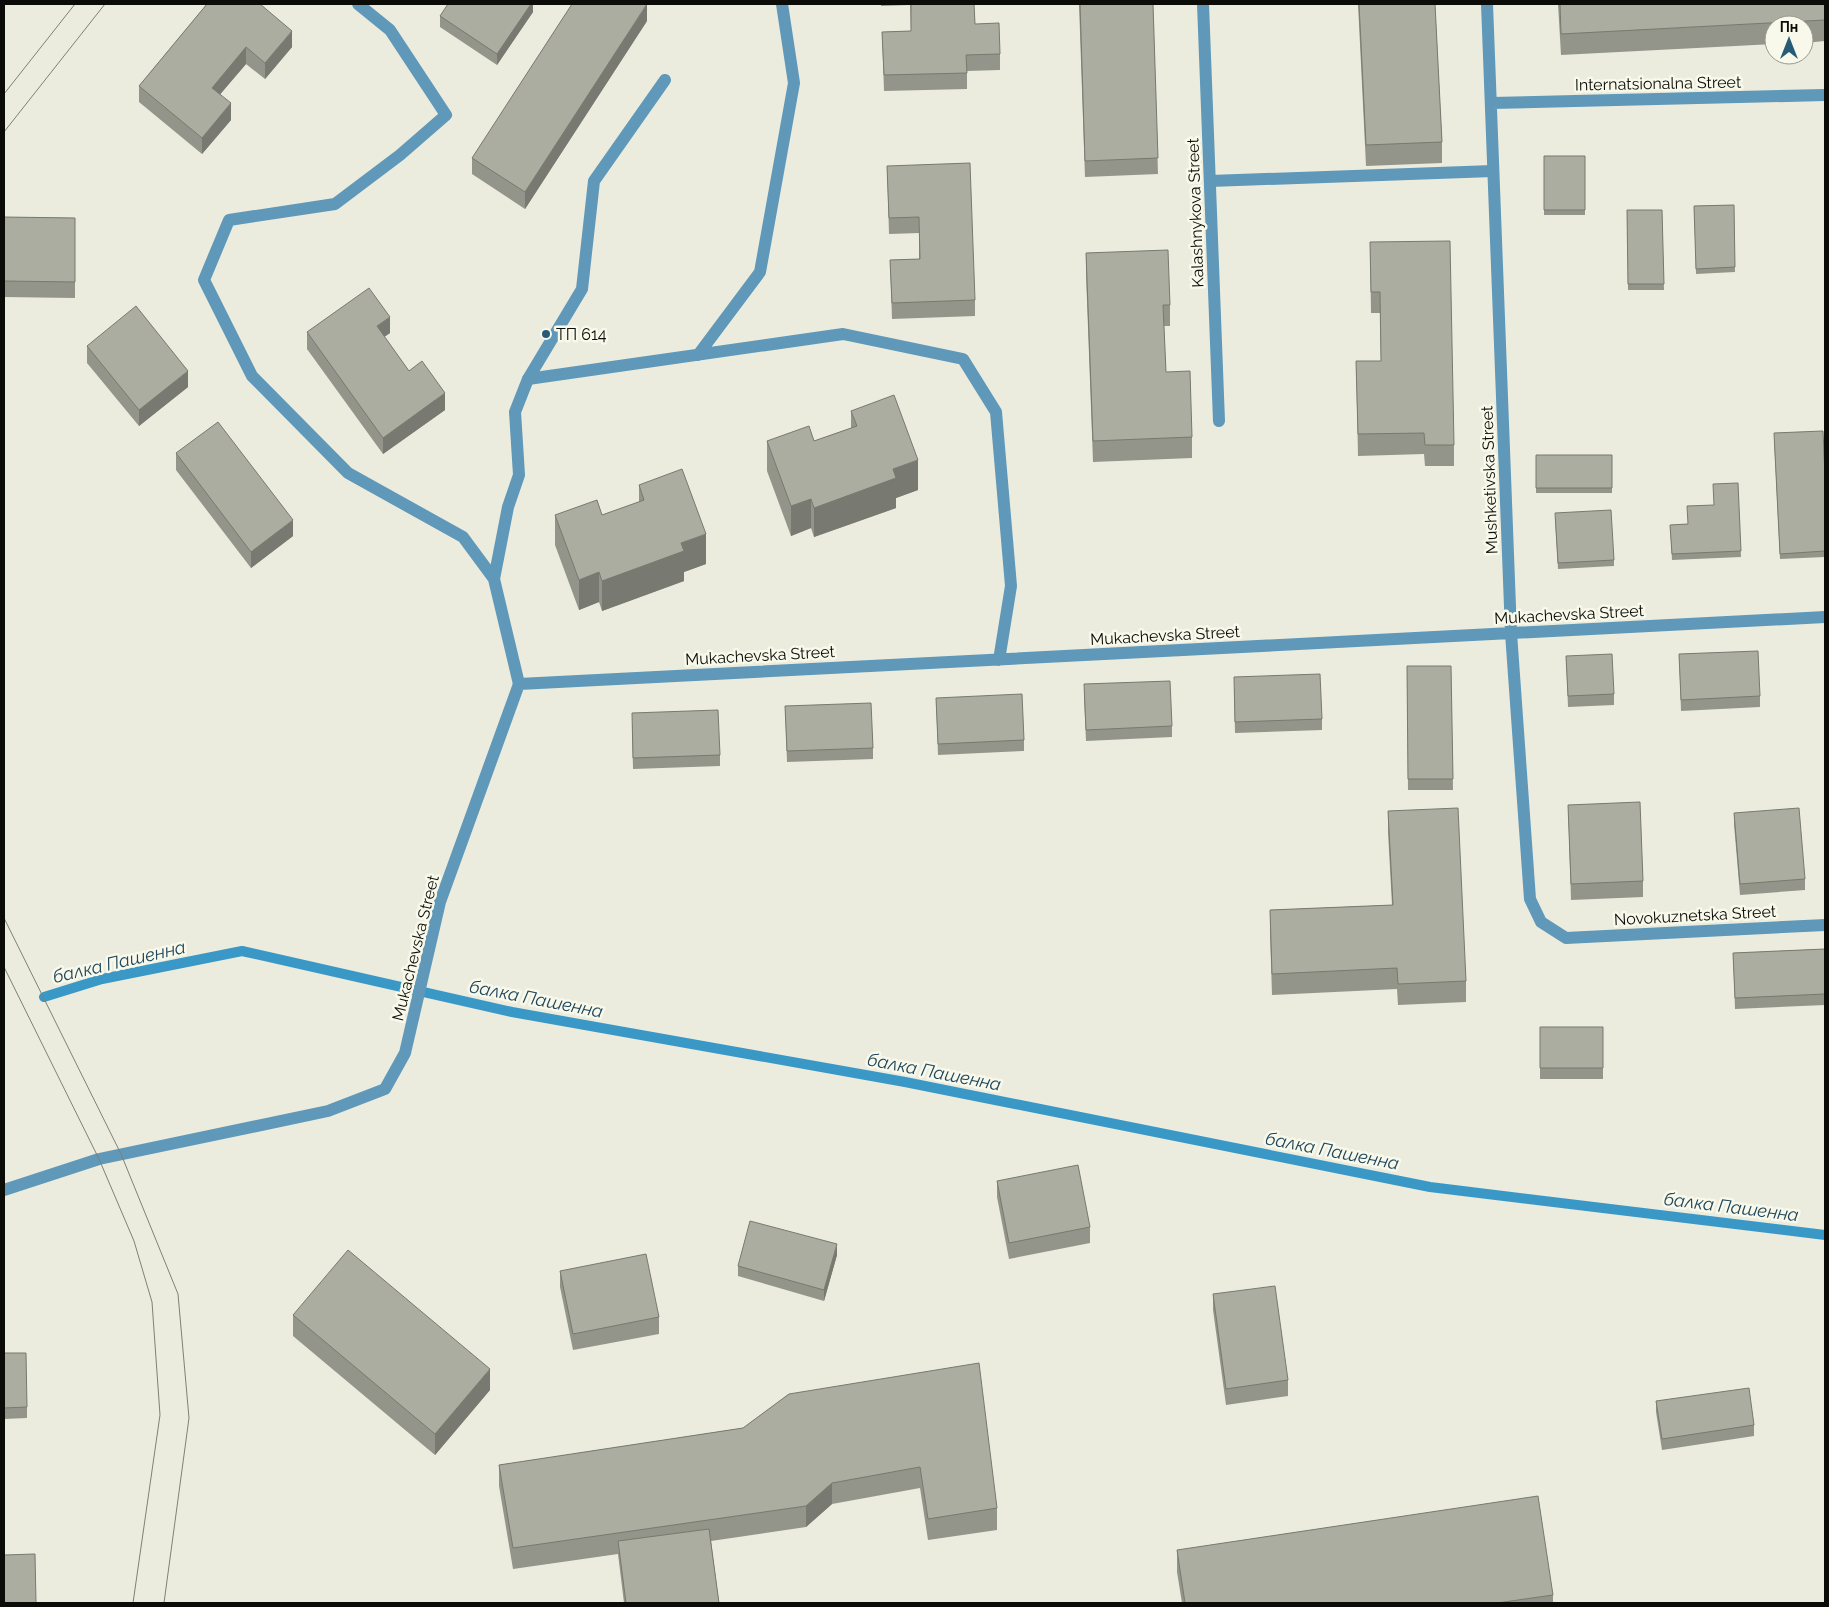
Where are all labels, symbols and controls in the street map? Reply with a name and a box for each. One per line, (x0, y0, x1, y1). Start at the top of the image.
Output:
north arrow (1764, 15, 1814, 65)
text: Пн (1780, 19, 1798, 35)
street label: Internatsionalna Street (1575, 73, 1742, 94)
street label: Kalashnykova Street (1183, 137, 1208, 288)
place label: ТП 614 (556, 325, 607, 344)
marker: ТП 614 (540, 328, 552, 340)
street label: Mushketivska Street (1477, 405, 1502, 555)
street label: Mukachevska Street (1494, 601, 1645, 628)
street label: Mukachevska Street (1090, 622, 1241, 649)
street label: Mukachevska Street (685, 642, 836, 669)
street label: Mukachevska Street (388, 873, 443, 1023)
street label: Novokuznetska Street (1613, 902, 1777, 929)
water label: балка Пашенна (50, 936, 188, 987)
water label: балка Пашенна (467, 975, 605, 1022)
water label: балка Пашенна (865, 1048, 1003, 1095)
water label: балка Пашенна (1263, 1127, 1401, 1174)
water label: балка Пашенна (1662, 1188, 1800, 1225)

